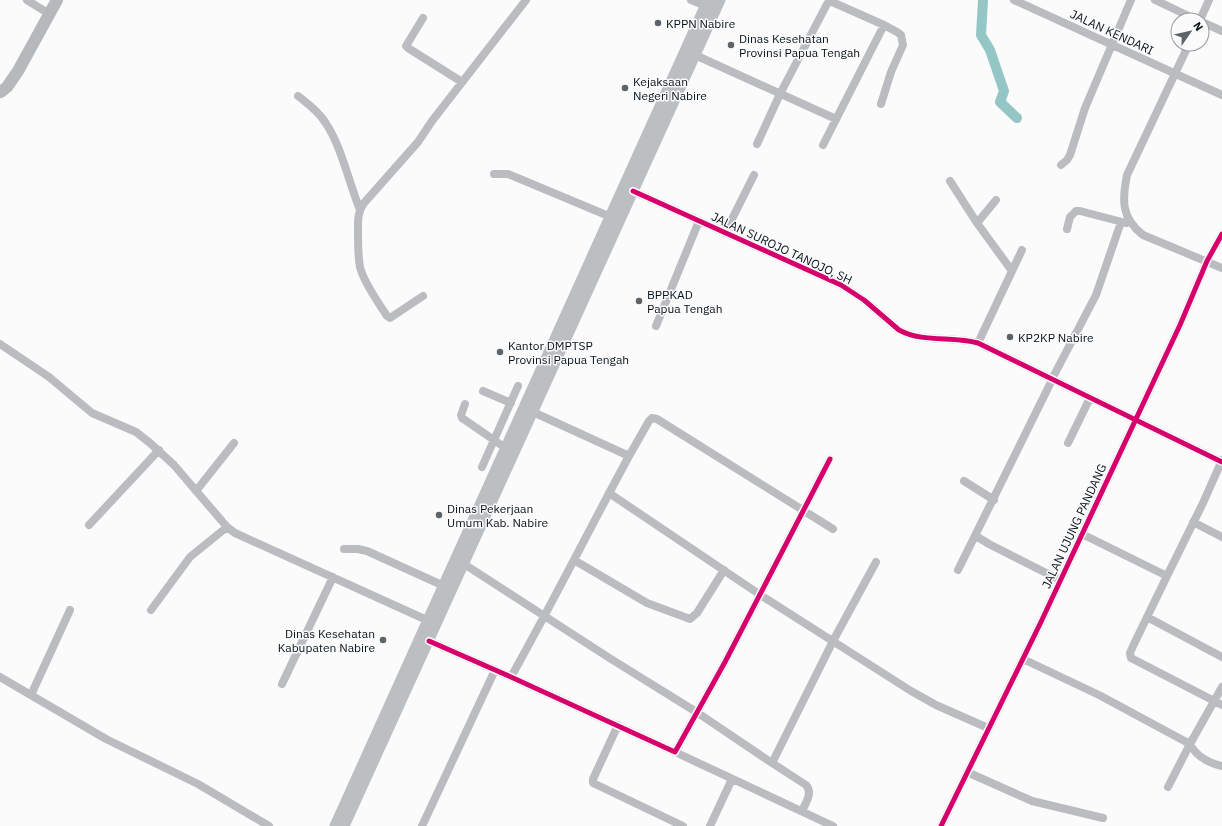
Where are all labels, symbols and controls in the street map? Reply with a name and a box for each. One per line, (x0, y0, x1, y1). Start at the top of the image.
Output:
street label: JALAN KENDARI (1068, 6, 1156, 58)
north arrow (1170, 12, 1210, 52)
place label: KPPN Nabire (666, 16, 736, 31)
marker: KPPN Nabire (653, 18, 663, 28)
text: N (1190, 19, 1206, 34)
place label: Dinas Kesehatan Provinsi Papua Tengah (739, 31, 860, 60)
marker: Dinas Kesehatan Provinsi Papua Tengah (726, 40, 736, 50)
place label: Kejaksaan Negeri Nabire (633, 74, 707, 103)
marker: Kejaksaan Negeri Nabire (620, 83, 630, 93)
street label: JALAN SUROJO TANOJO, SH (709, 209, 855, 287)
place label: BPPKAD Papua Tengah (647, 287, 723, 316)
marker: BPPKAD Papua Tengah (634, 296, 644, 306)
place label: KP2KP Nabire (1018, 330, 1094, 345)
marker: KP2KP Nabire (1005, 332, 1015, 342)
place label: Kantor DMPTSP Provinsi Papua Tengah (508, 338, 629, 367)
marker: Kantor DMPTSP Provinsi Papua Tengah (495, 347, 505, 357)
street label: JALAN UJUNG PANDANG (1038, 461, 1110, 591)
place label: Dinas Pekerjaan Umum Kab. Nabire (447, 501, 549, 530)
marker: Dinas Pekerjaan Umum Kab. Nabire (434, 510, 444, 520)
place label: Dinas Kesehatan Kabupaten Nabire (278, 626, 375, 655)
marker: Dinas Kesehatan Kabupaten Nabire (378, 635, 388, 645)

